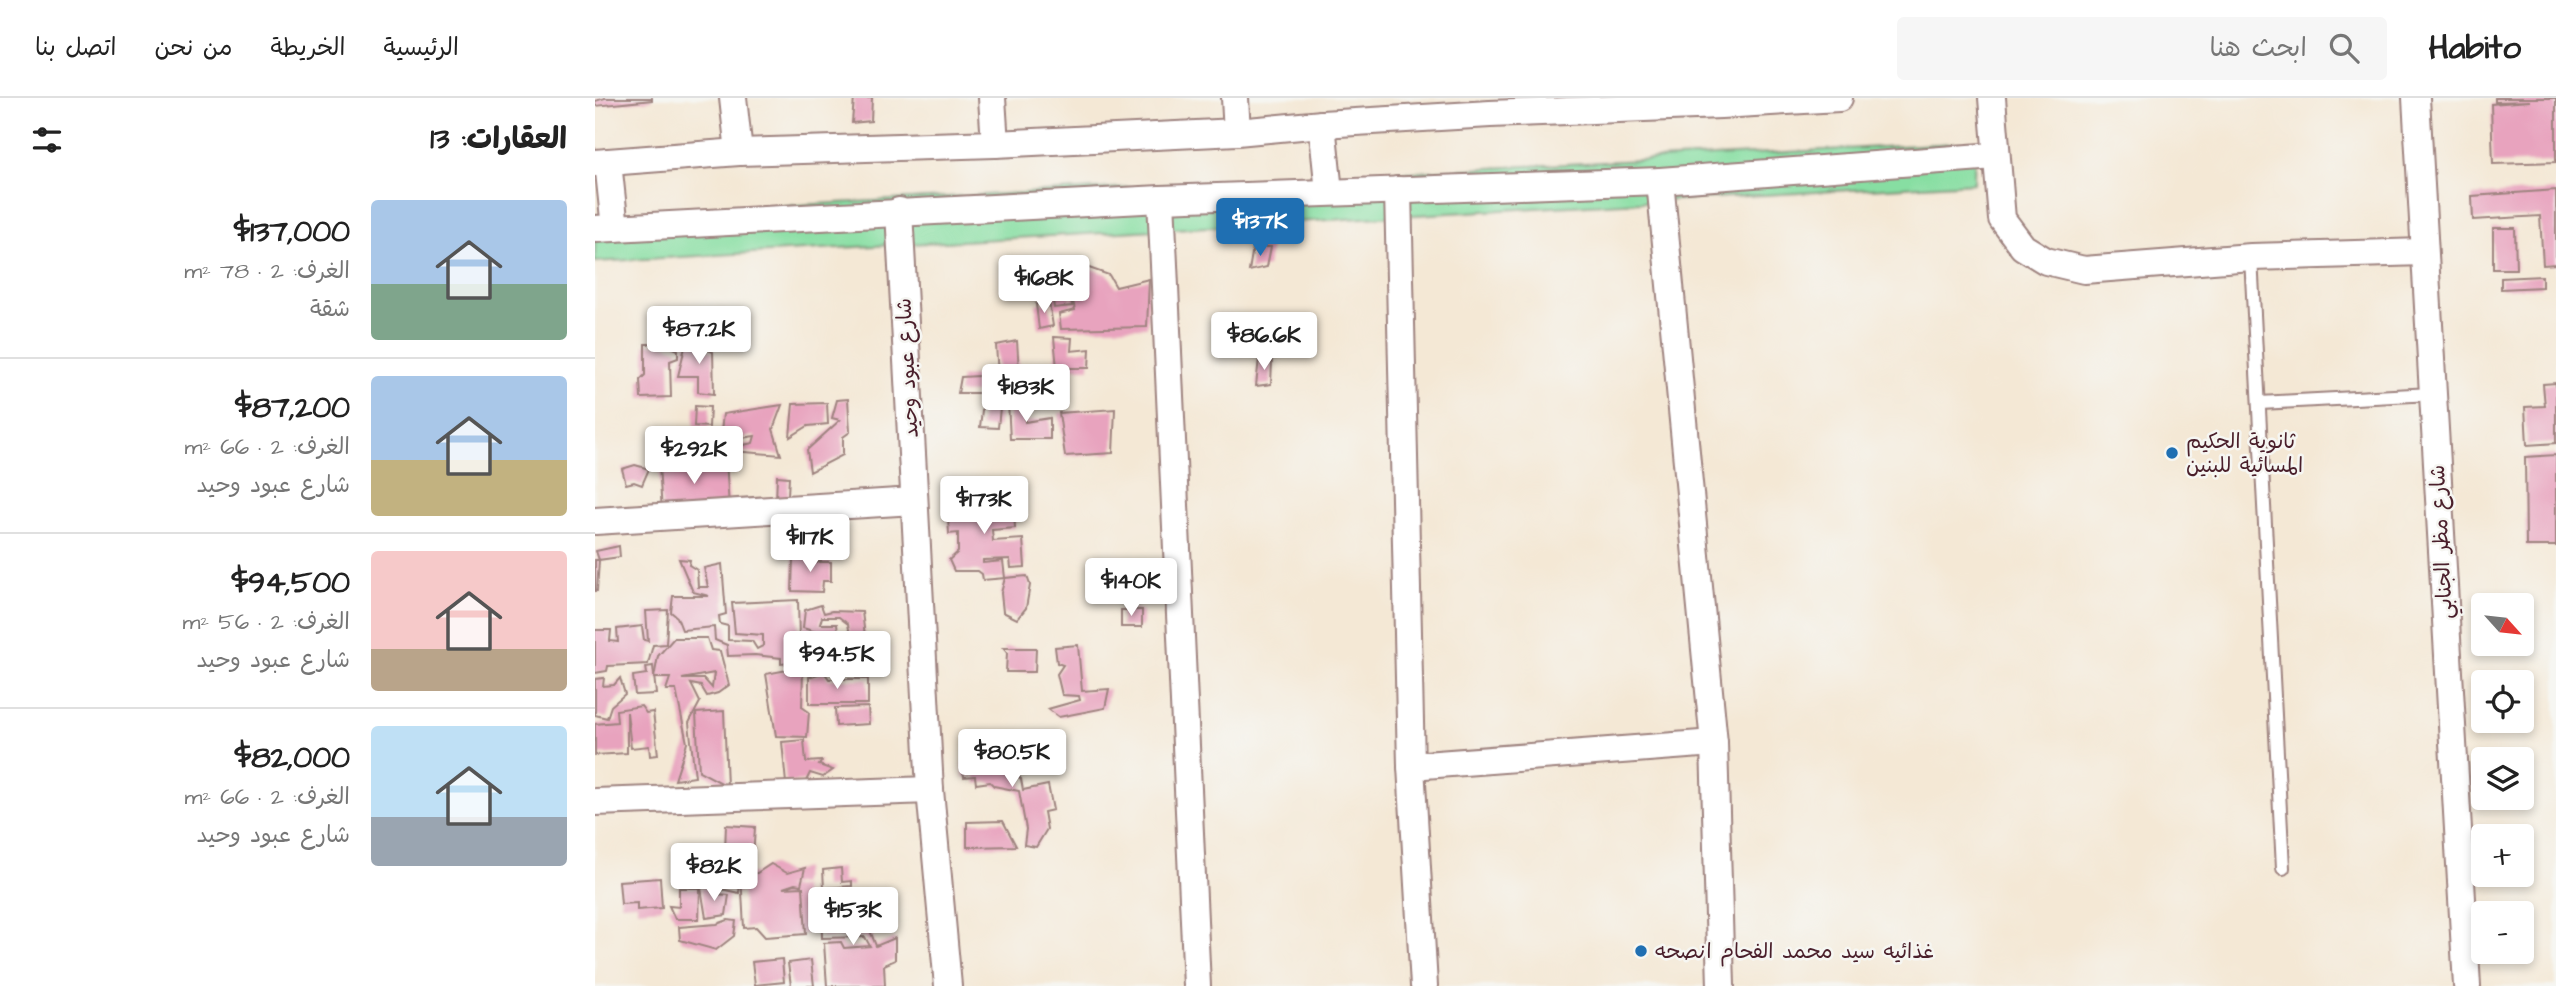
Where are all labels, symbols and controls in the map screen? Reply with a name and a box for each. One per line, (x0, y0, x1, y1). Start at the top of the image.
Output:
search box (1897, 17, 2387, 80)
text: Habito (2429, 25, 2521, 71)
icon: search (2325, 29, 2363, 67)
text: ابحث هنا (2209, 30, 2307, 66)
text: اتصل بنا (35, 31, 116, 65)
text: من نحن (154, 31, 233, 65)
text: الخريطة (271, 31, 345, 65)
text: الرئيسية (383, 31, 459, 65)
text: العقارات: 13 (430, 118, 567, 160)
icon: filters (28, 121, 66, 159)
pin: $137K (1211, 198, 1309, 258)
text: $137K (1232, 205, 1288, 237)
text: $137,000 (234, 211, 350, 253)
icon: home (427, 228, 511, 312)
text: الغرف: 2 · 78 m² (184, 255, 350, 287)
pin: $168K (995, 256, 1093, 315)
text: $168K (1014, 262, 1074, 294)
text: شقة (310, 293, 350, 325)
street label: شارع عبود وحيد (889, 297, 926, 439)
pin: $87.2K (642, 306, 756, 366)
text: $87.2K (663, 313, 735, 345)
pin: $86.6K (1207, 313, 1321, 372)
text: $86.6K (1227, 319, 1301, 351)
pin: $183K (977, 364, 1075, 424)
text: $183K (998, 371, 1054, 403)
text: $87,200 (235, 387, 350, 429)
icon: home (427, 404, 511, 488)
pin: $292K (645, 426, 743, 486)
place label: ثانوية الحكيم المسائية للبنين (2186, 427, 2303, 480)
text: الغرف: 2 · 66 m² (184, 431, 350, 463)
text: $292K (661, 433, 727, 465)
marker: ثانوية الحكيم المسائية للبنين (2164, 445, 2180, 461)
street label: شارع مظر الجنابي (2423, 464, 2464, 620)
text: شارع عبود وحيد (197, 469, 350, 501)
pin: $173K (935, 476, 1033, 536)
text: $173K (956, 483, 1012, 515)
pin: $117K (761, 514, 859, 574)
text: $117K (787, 521, 833, 553)
pin: $140K (1082, 559, 1180, 618)
text: $94,500 (231, 562, 350, 604)
text: $140K (1101, 565, 1161, 597)
icon: home (427, 579, 511, 663)
north arrow (2471, 593, 2534, 656)
map controls (2471, 593, 2534, 964)
text: الغرف: 2 · 56 m² (183, 606, 350, 638)
pin: $94.5K (780, 632, 894, 691)
text: $94.5K (800, 638, 875, 670)
text: شارع عبود وحيد (197, 644, 350, 676)
button: locate (2471, 670, 2534, 733)
pin: $80.5K (955, 730, 1069, 789)
text: $80.5K (974, 736, 1050, 768)
text: $82,000 (235, 737, 350, 779)
button: layers (2471, 747, 2534, 810)
icon: home (427, 754, 511, 838)
text: الغرف: 2 · 66 m² (184, 781, 350, 813)
text: شارع عبود وحيد (197, 819, 350, 851)
button: + (2471, 824, 2534, 887)
pin: $82K (673, 844, 755, 903)
text: $82K (687, 850, 741, 882)
pin: $153K (804, 888, 902, 947)
text: $153K (824, 894, 882, 926)
button: − (2471, 901, 2534, 964)
place label: غذائيه سيد محمد الفحام انصحه (1655, 937, 1934, 967)
marker: غذائيه سيد محمد الفحام انصحه (1633, 943, 1649, 959)

